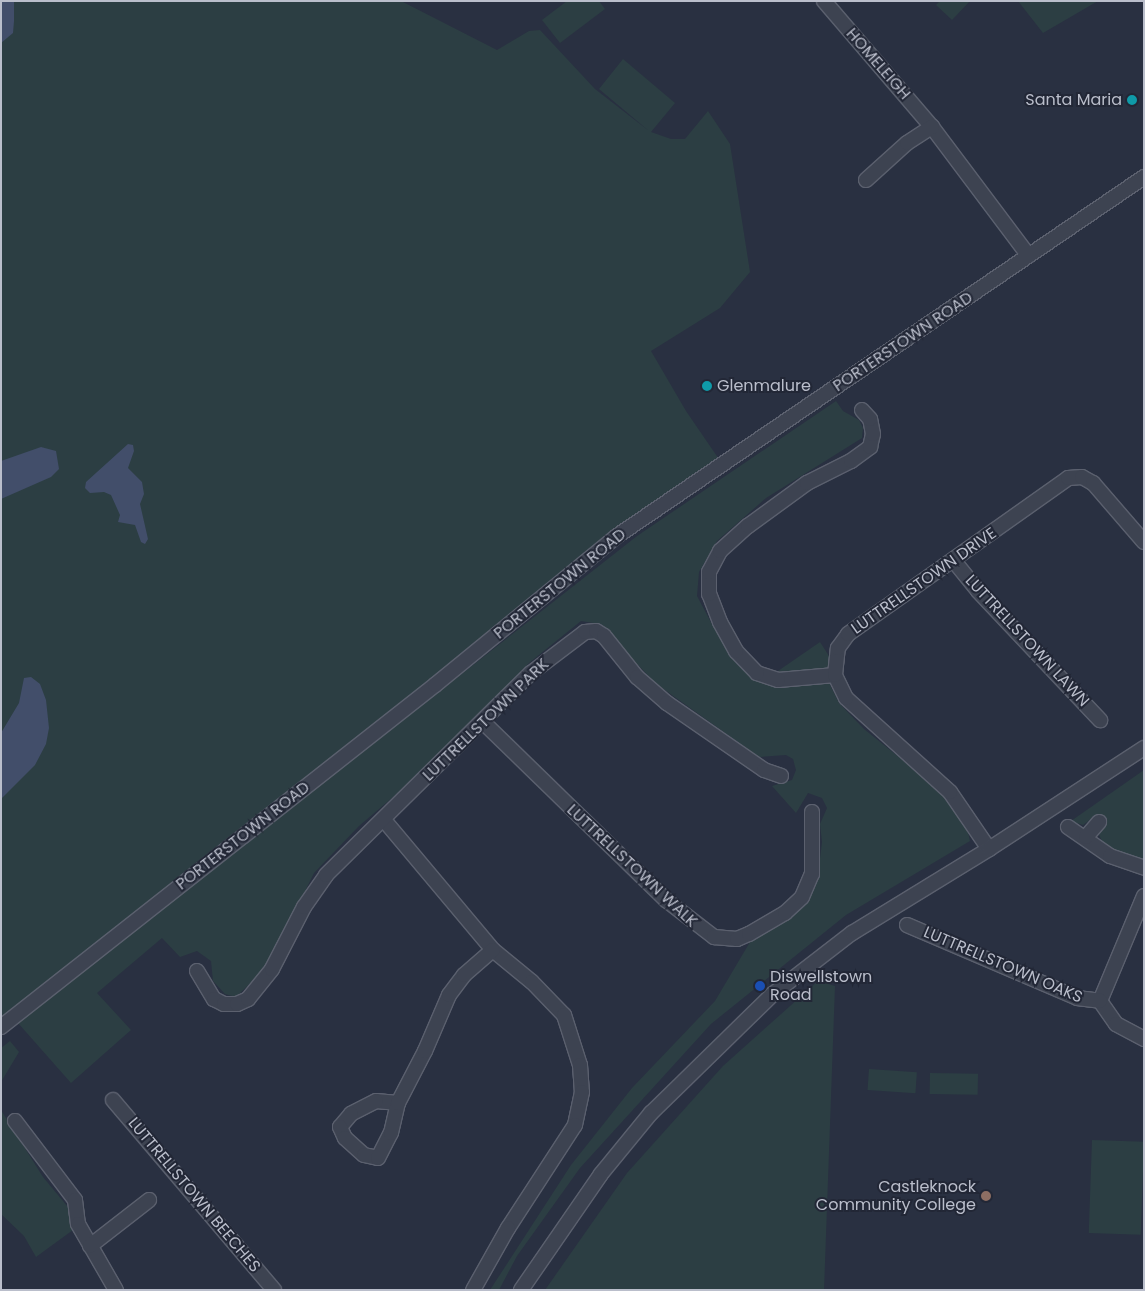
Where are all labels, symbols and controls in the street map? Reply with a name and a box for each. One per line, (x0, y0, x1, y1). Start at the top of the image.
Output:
street label: HOMELEIGH (842, 24, 914, 104)
place label: Santa Maria (1025, 90, 1122, 110)
marker: Santa Maria (1126, 94, 1138, 106)
street label: PORTERSTOWN ROAD (830, 288, 976, 396)
place label: Glenmalure (717, 376, 811, 396)
marker: Glenmalure (701, 380, 713, 392)
street label: LUTTRELLSTOWN DRIVE (848, 524, 1000, 638)
street label: PORTERSTOWN ROAD (490, 525, 630, 643)
street label: LUTTRELLSTOWN LAWN (961, 571, 1093, 711)
street label: LUTTRELLSTOWN PARK (419, 655, 553, 785)
street label: PORTERSTOWN ROAD (172, 778, 314, 894)
street label: LUTTRELLSTOWN WALK (563, 801, 701, 931)
street label: LUTTRELLSTOWN OAKS (921, 923, 1085, 1007)
place label: Diswellstown Road (770, 967, 872, 1005)
marker: Diswellstown Road (754, 980, 766, 992)
street label: LUTTRELLSTOWN BEECHES (124, 1114, 264, 1276)
place label: Castleknock Community College (816, 1177, 976, 1215)
marker: Castleknock Community College (980, 1190, 992, 1202)

